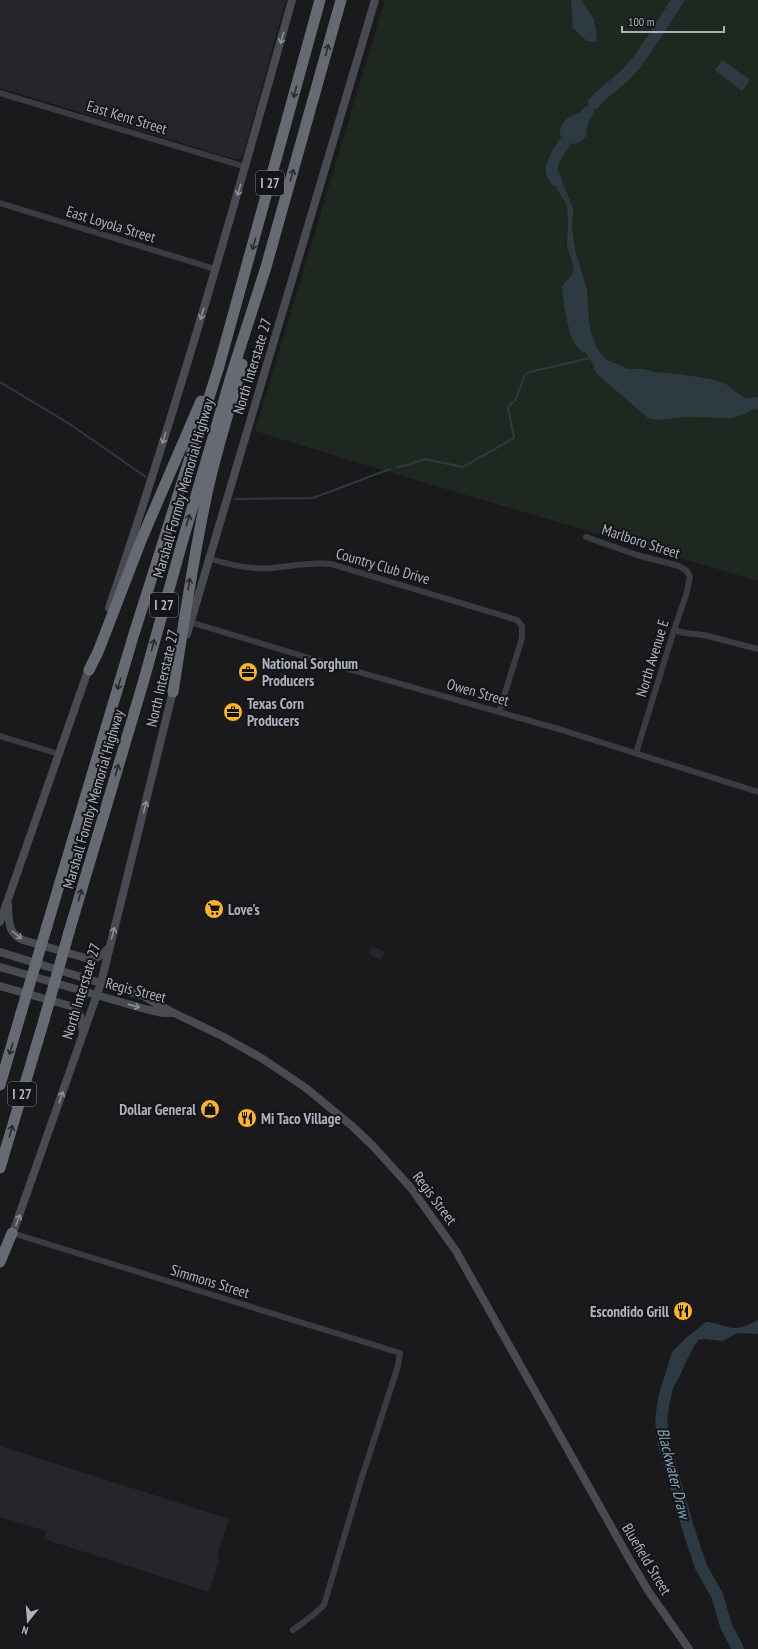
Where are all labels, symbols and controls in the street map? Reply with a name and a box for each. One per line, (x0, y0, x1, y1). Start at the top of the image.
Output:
scale bar (622, 8, 724, 34)
text: 100 m (628, 14, 655, 29)
one-way arrow (278, 31, 285, 44)
one-way arrow (324, 43, 331, 56)
one-way arrow (291, 85, 298, 98)
street label: East Kent Street (85, 96, 169, 138)
one-way arrow (289, 169, 297, 182)
road number: I 27 (256, 171, 284, 195)
one-way arrow (235, 183, 242, 196)
street label: East Loyola Street (64, 201, 158, 247)
one-way arrow (249, 237, 257, 250)
one-way arrow (198, 307, 205, 320)
street label: North Interstate 27 (228, 316, 276, 416)
street label: Marshall Formby Memorial Highway (148, 396, 218, 580)
one-way arrow (159, 432, 167, 444)
one-way arrow (185, 514, 192, 527)
street label: Marlboro Street (600, 519, 682, 563)
street label: Country Club Drive (334, 544, 432, 588)
one-way arrow (186, 578, 194, 591)
road number: I 27 (150, 593, 178, 617)
street label: North Avenue E (631, 617, 673, 699)
street label: North Interstate 27 (142, 627, 182, 729)
one-way arrow (150, 639, 158, 652)
place label: National Sorghum Producers (262, 654, 358, 690)
office icon: National Sorghum Producers (237, 661, 259, 683)
street label: Owen Street (445, 674, 511, 710)
one-way arrow (115, 677, 122, 690)
place label: Texas Corn Producers (247, 694, 304, 730)
office icon: Texas Corn Producers (222, 701, 244, 723)
street label: Marshall Formby Memorial Highway (58, 707, 128, 891)
one-way arrow (114, 764, 121, 777)
one-way arrow (141, 801, 149, 814)
one-way arrow (77, 889, 84, 902)
supermarket icon: Love's (203, 898, 225, 920)
place label: Love's (228, 900, 260, 919)
one-way arrow (110, 927, 117, 940)
one-way arrow (11, 931, 22, 940)
street label: North Interstate 27 (57, 941, 105, 1041)
street label: Regis Street (104, 973, 168, 1007)
one-way arrow (127, 1003, 140, 1010)
one-way arrow (7, 1042, 14, 1055)
road number: I 27 (8, 1082, 36, 1106)
one-way arrow (57, 1091, 65, 1103)
shop icon: Dollar General (199, 1098, 221, 1120)
place label: Dollar General (119, 1100, 196, 1119)
restaurant icon: Mi Taco Village (236, 1107, 258, 1129)
place label: Mi Taco Village (261, 1109, 341, 1128)
one-way arrow (8, 1125, 15, 1138)
street label: Regis Street (409, 1168, 461, 1228)
one-way arrow (14, 1214, 22, 1226)
street label: Simmons Street (168, 1260, 252, 1302)
restaurant icon: Escondido Grill (672, 1300, 694, 1322)
place label: Escondido Grill (590, 1302, 669, 1321)
water label: Blackwater Draw (653, 1426, 696, 1523)
street label: Bluefield Street (618, 1520, 676, 1598)
north arrow (8, 1601, 48, 1641)
text: N (20, 1623, 30, 1638)

